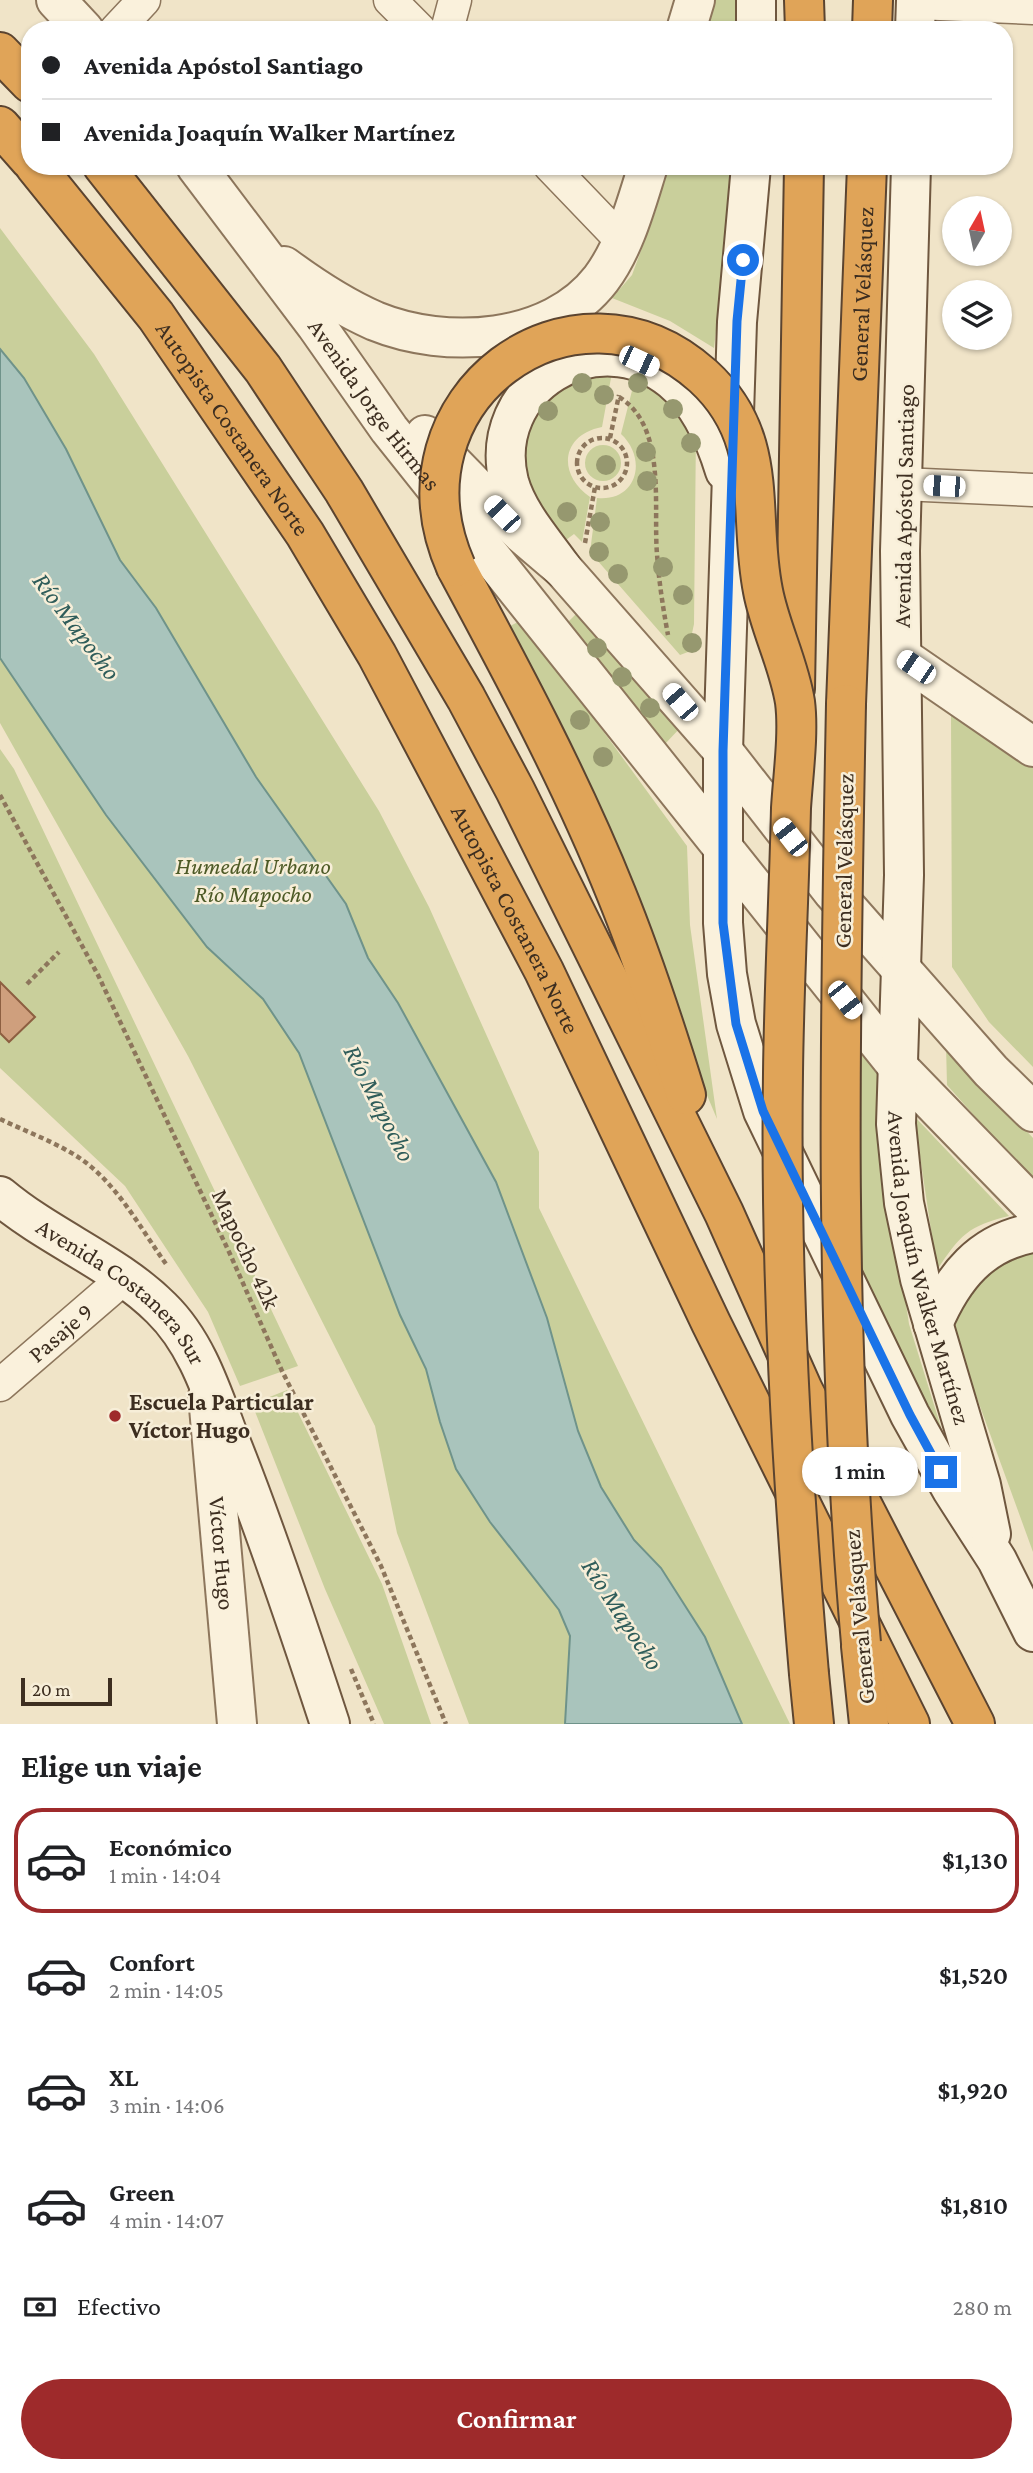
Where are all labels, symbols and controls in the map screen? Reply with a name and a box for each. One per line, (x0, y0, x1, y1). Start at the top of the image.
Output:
text: Avenida Apóstol Santiago (84, 51, 363, 80)
text: Avenida Joaquín Walker Martínez (84, 118, 455, 147)
north arrow (942, 196, 1012, 266)
map controls (942, 196, 1012, 350)
street label: General Velásquez (845, 206, 878, 382)
route start (727, 244, 759, 276)
button: layers (942, 280, 1012, 350)
street label: Avenida Jorge Hirmas (303, 314, 447, 496)
street label: Autopista Costanera Norte (151, 316, 316, 540)
car (616, 343, 663, 379)
street label: Avenida Apóstol Santiago (888, 384, 919, 628)
car (923, 474, 966, 498)
car (480, 492, 525, 536)
water label: Río Mapocho (27, 567, 126, 686)
car (893, 647, 940, 687)
car (659, 679, 702, 725)
street label: General Velásquez (828, 773, 859, 949)
street label: Autopista Costanera Norte (446, 800, 586, 1038)
car (769, 814, 812, 860)
park label: Humedal Urbano Río Mapocho (175, 852, 331, 907)
car (824, 977, 867, 1023)
water label: Río Mapocho (338, 1040, 421, 1166)
street label: Avenida Joaquín Walker Martínez (883, 1111, 976, 1428)
street label: Mapocho 42k (207, 1184, 286, 1314)
street label: Avenida Costanera Sur (32, 1212, 212, 1369)
street label: Pasaje 9 (23, 1297, 98, 1368)
place label: Escuela Particular Víctor Hugo (128, 1388, 314, 1443)
marker: Escuela Particular Víctor Hugo (107, 1408, 123, 1424)
callout: 1 min (801, 1448, 916, 1496)
route end (925, 1456, 957, 1488)
text: 1 min (834, 1458, 886, 1484)
street label: Víctor Hugo (204, 1495, 241, 1611)
street label: General Velásquez (837, 1529, 880, 1705)
water label: Río Mapocho (576, 1553, 669, 1675)
scale bar (21, 1675, 112, 1707)
text: 20 m (32, 1679, 71, 1700)
text: Elige un viaje (21, 1748, 202, 1784)
icon: car (25, 1829, 88, 1892)
text: Económico (109, 1833, 232, 1862)
text: $1,130 (942, 1846, 1008, 1875)
text: 1 min · 14:04 (109, 1862, 221, 1888)
icon: car (25, 1944, 88, 2007)
text: Confort (109, 1948, 195, 1977)
text: $1,520 (939, 1961, 1008, 1990)
text: 2 min · 14:05 (109, 1977, 224, 2003)
icon: car (25, 2059, 88, 2122)
text: XL (109, 2063, 138, 2092)
text: $1,920 (938, 2076, 1008, 2105)
text: 3 min · 14:06 (109, 2092, 225, 2118)
icon: car (25, 2174, 88, 2237)
text: Green (109, 2178, 175, 2207)
text: $1,810 (940, 2191, 1008, 2220)
text: 4 min · 14:07 (109, 2207, 224, 2233)
icon: cash (21, 2288, 59, 2326)
text: Efectivo (77, 2292, 161, 2321)
text: 280 m (953, 2294, 1012, 2320)
button: Confirmar (21, 2379, 1012, 2459)

